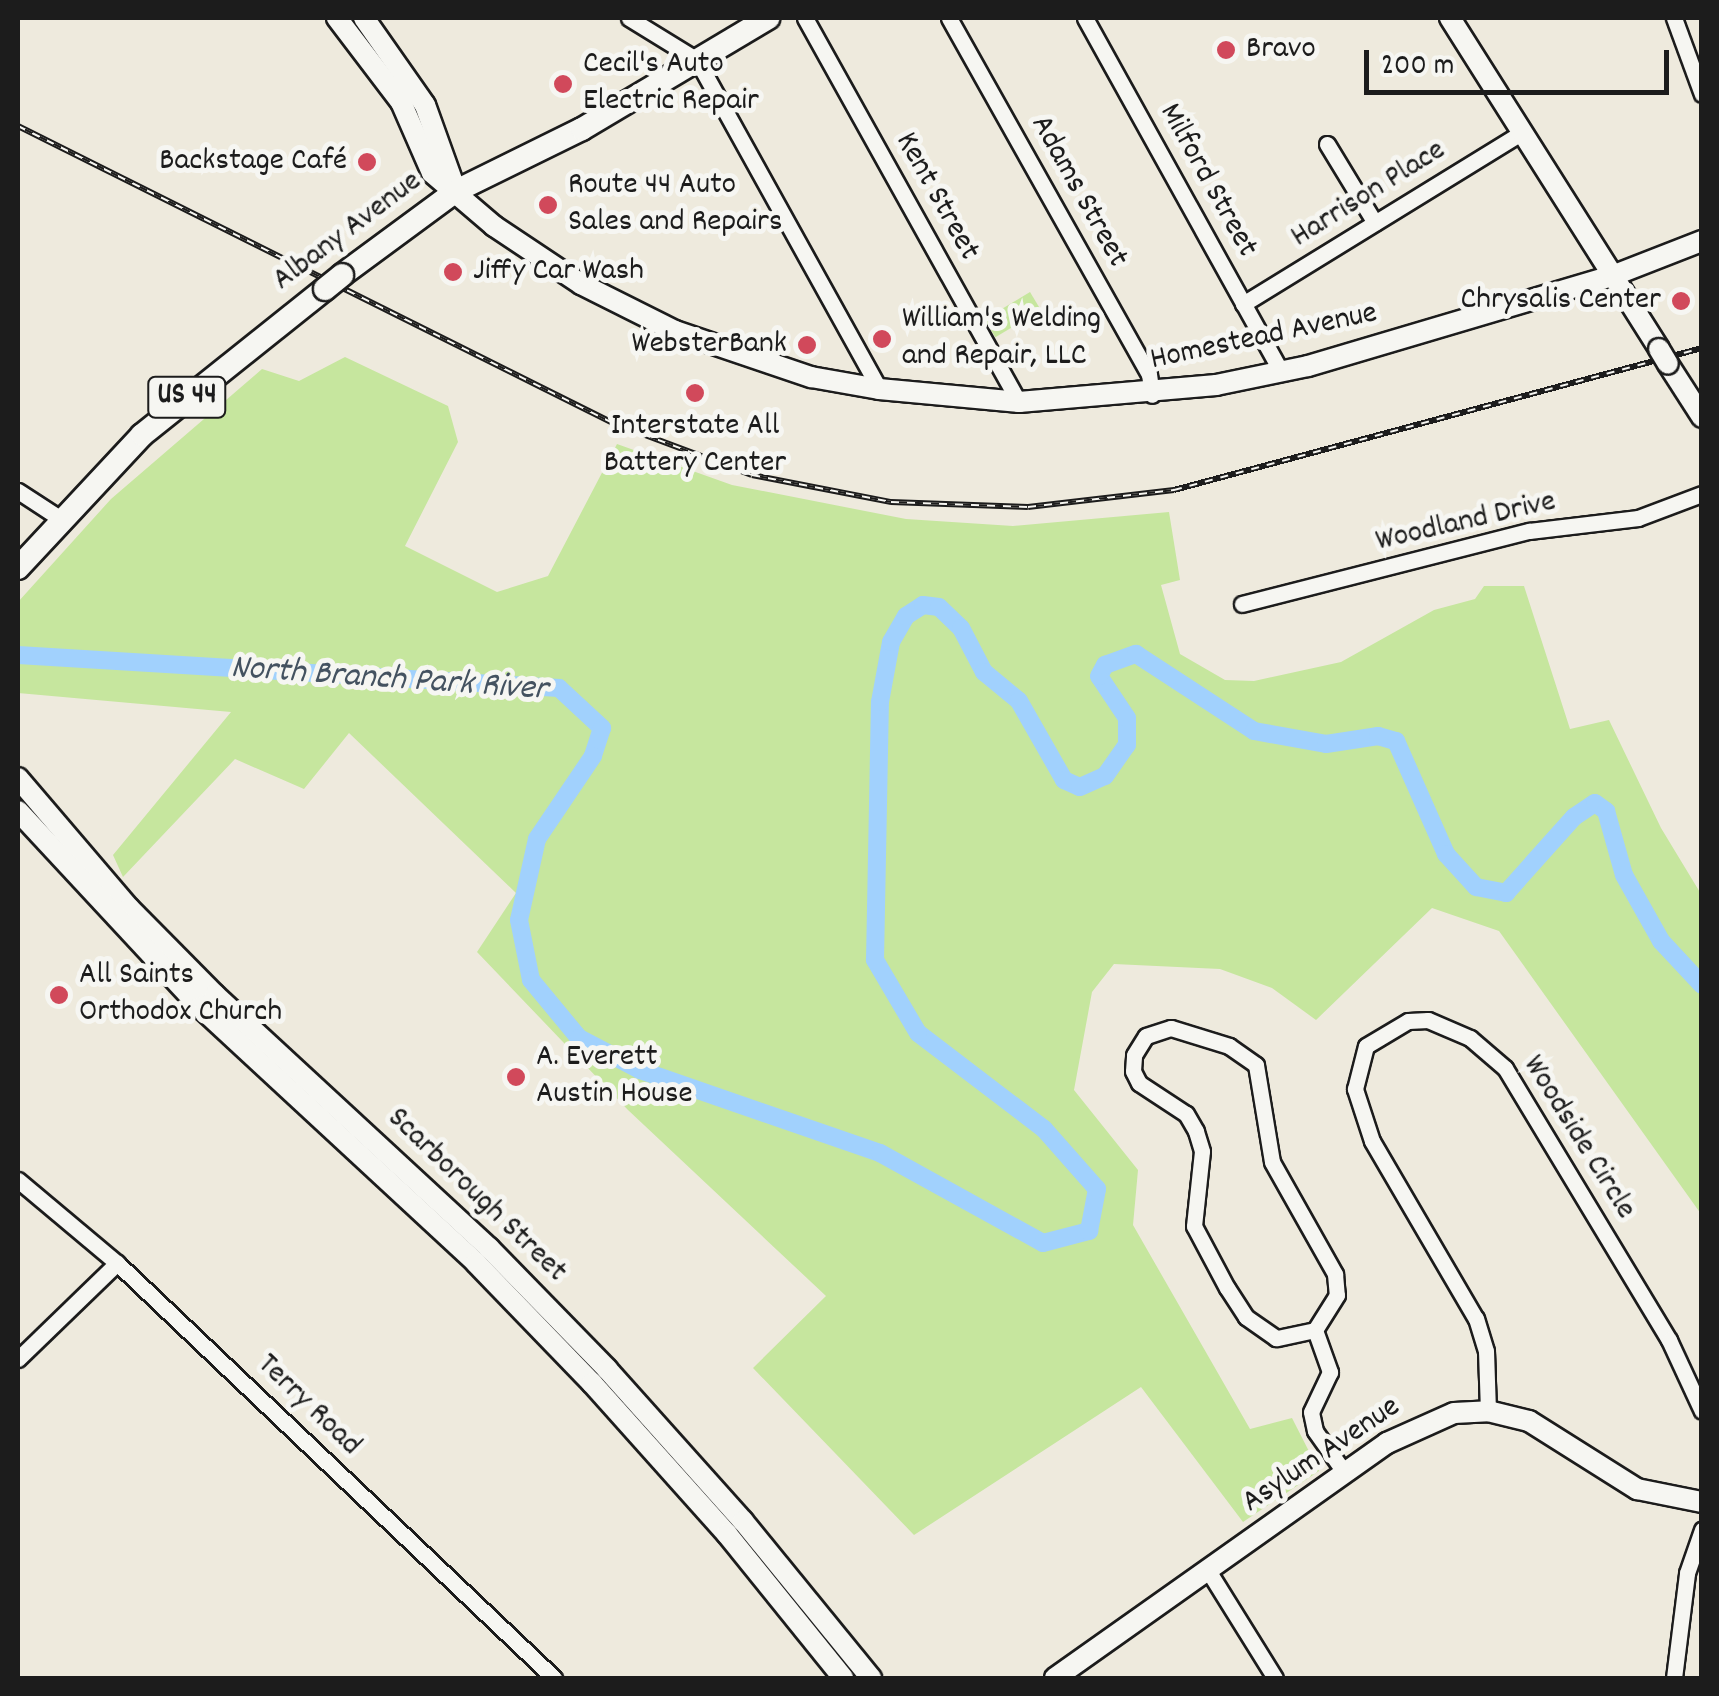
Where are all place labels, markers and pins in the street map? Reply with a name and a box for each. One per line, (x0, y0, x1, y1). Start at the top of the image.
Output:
place label: Bravo (1246, 31, 1316, 69)
marker: Bravo (1215, 39, 1237, 61)
place label: Cecil's Auto Electric Repair (583, 47, 759, 122)
marker: Cecil's Auto Electric Repair (552, 73, 574, 95)
place label: Backstage Café (159, 143, 347, 181)
marker: Backstage Café (356, 151, 378, 173)
place label: Route 44 Auto Sales and Repairs (568, 168, 782, 243)
marker: Route 44 Auto Sales and Repairs (537, 194, 559, 216)
place label: Jiffy Car Wash (473, 253, 644, 291)
marker: Jiffy Car Wash (442, 261, 464, 283)
place label: Chrysalis Center (1461, 282, 1661, 320)
marker: Chrysalis Center (1670, 290, 1692, 312)
place label: William's Welding and Repair, LLC (902, 302, 1101, 377)
place label: WebsterBank (631, 326, 787, 364)
marker: William's Welding and Repair, LLC (871, 328, 893, 350)
marker: WebsterBank (796, 334, 818, 356)
marker: Interstate All Battery Center (684, 382, 706, 404)
place label: Interstate All Battery Center (604, 409, 786, 484)
place label: All Saints Orthodox Church (79, 958, 282, 1033)
marker: All Saints Orthodox Church (48, 984, 70, 1006)
place label: A. Everett Austin House (536, 1040, 692, 1115)
marker: A. Everett Austin House (505, 1066, 527, 1088)

